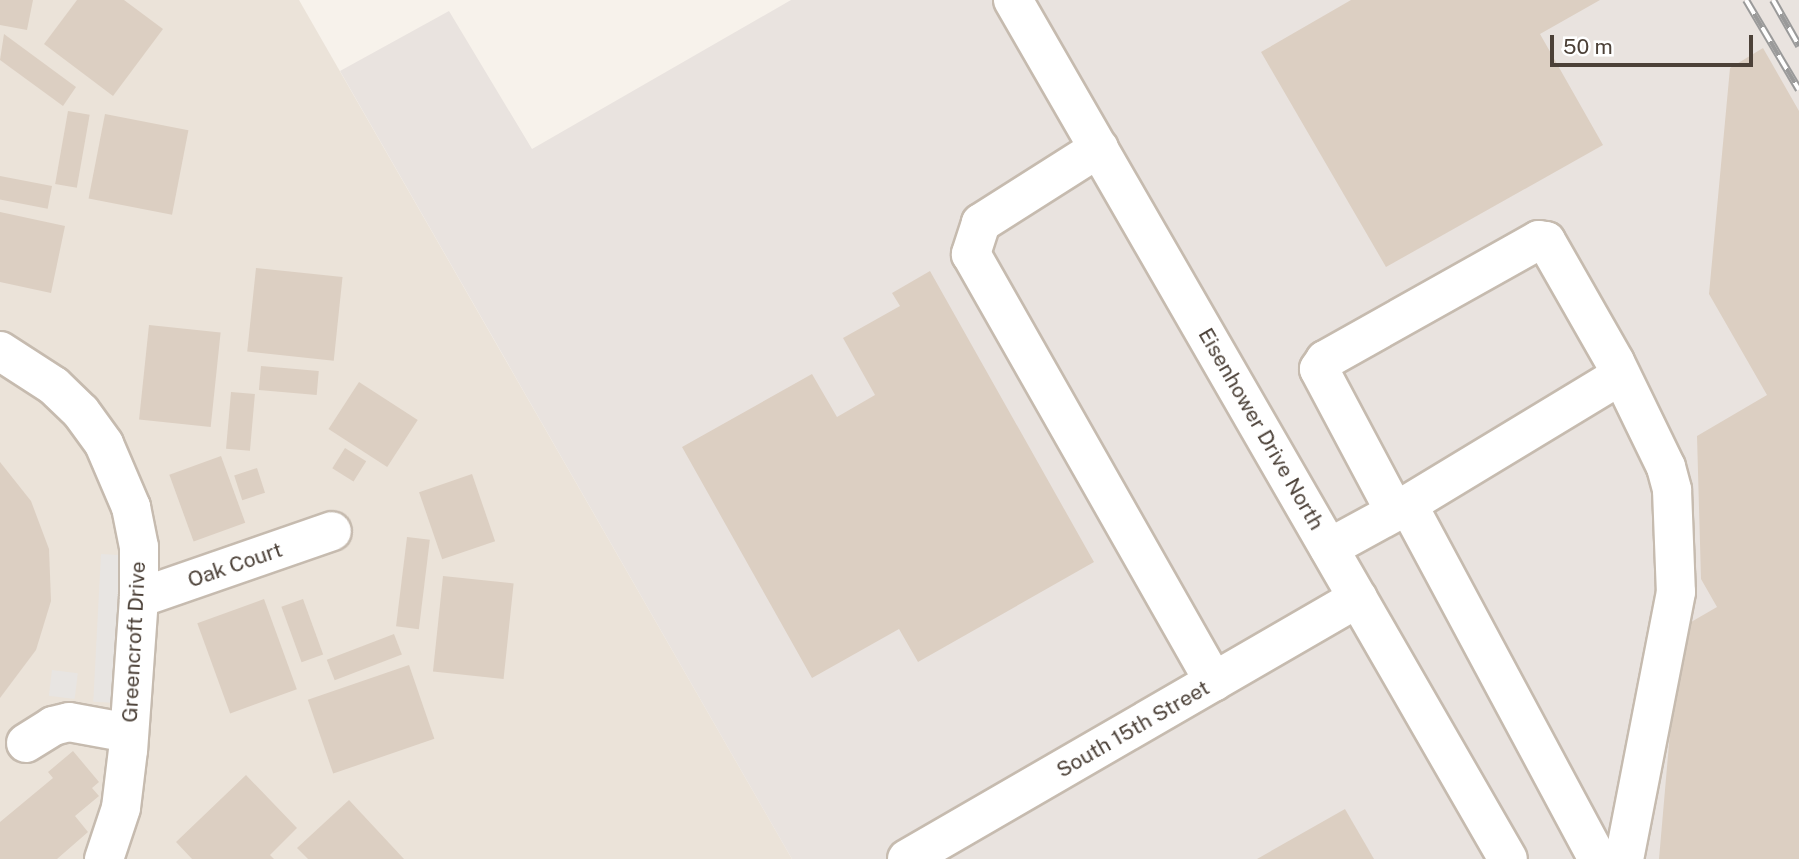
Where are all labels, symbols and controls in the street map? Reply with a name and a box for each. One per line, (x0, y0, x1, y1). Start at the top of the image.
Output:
scale bar (1554, 21, 1757, 65)
text: 50 m (1563, 34, 1613, 59)
street label: Eisenhower Drive North (1193, 324, 1329, 534)
street label: Oak Court (184, 537, 286, 593)
street label: Greencroft Drive (117, 561, 151, 723)
street label: South 15th Street (1052, 675, 1214, 783)

